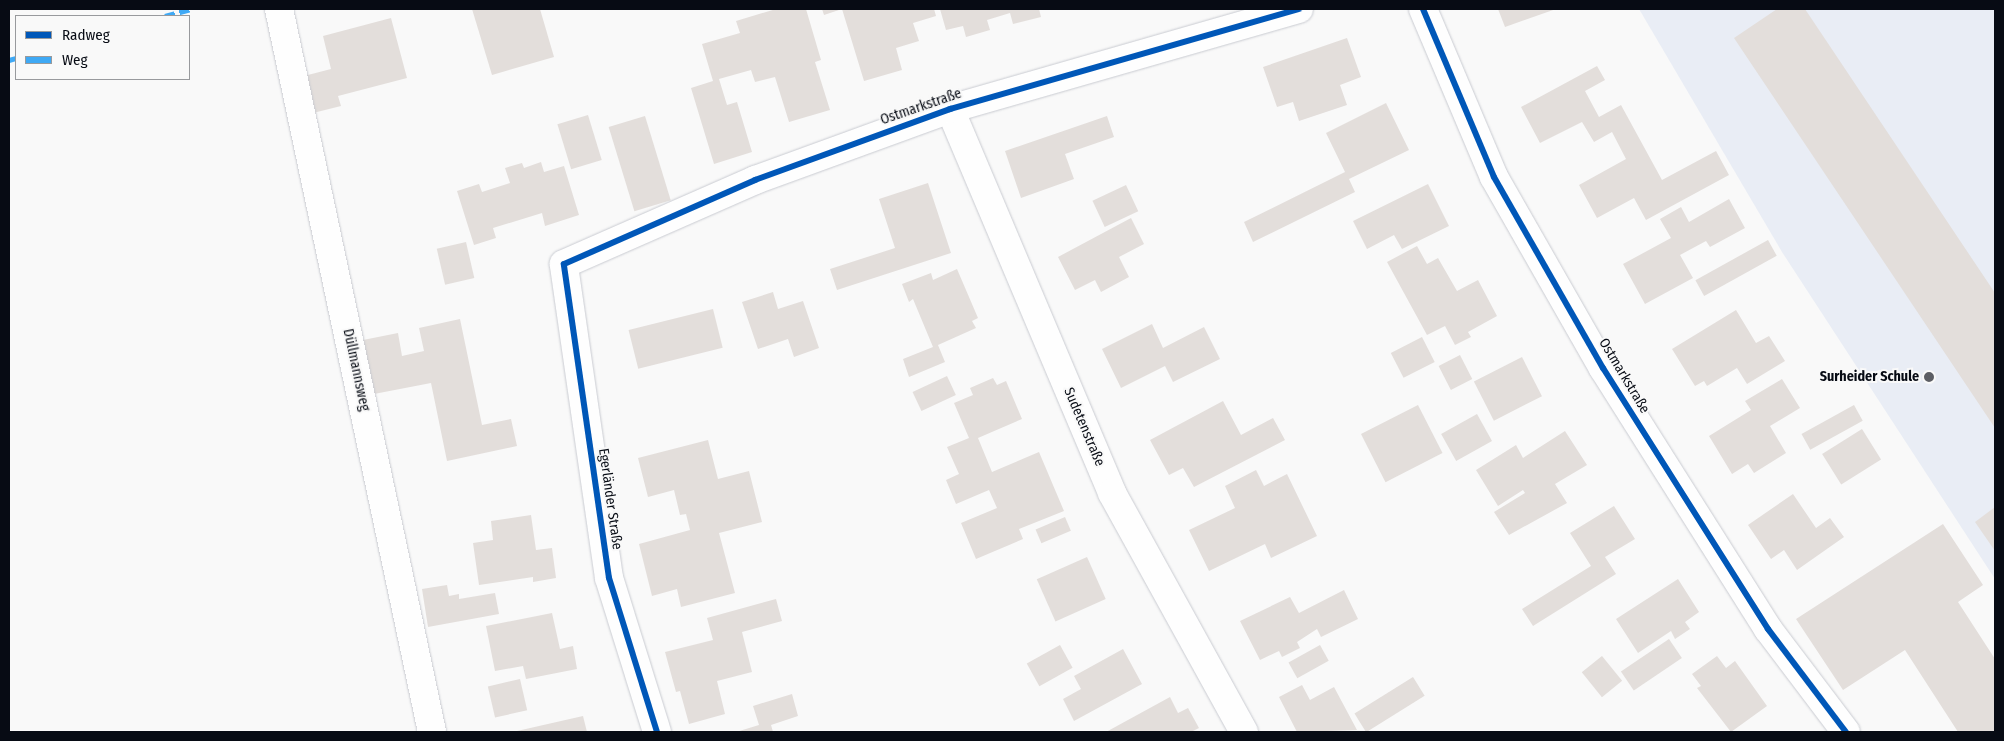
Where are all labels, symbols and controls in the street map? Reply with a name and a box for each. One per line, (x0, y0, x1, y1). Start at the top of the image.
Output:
legend (15, 15, 190, 80)
text: Radweg (62, 26, 110, 44)
text: Weg (62, 51, 88, 69)
street label: Ostmarkstraße (878, 85, 964, 129)
street label: Düllmannsweg (339, 327, 373, 413)
street label: Ostmarkstraße (1595, 335, 1653, 417)
place label: Surheider Schule (1820, 369, 1919, 385)
marker: Surheider Schule (1923, 371, 1935, 383)
street label: Sudetenstraße (1060, 385, 1108, 469)
street label: Egerländer Straße (595, 447, 625, 551)

